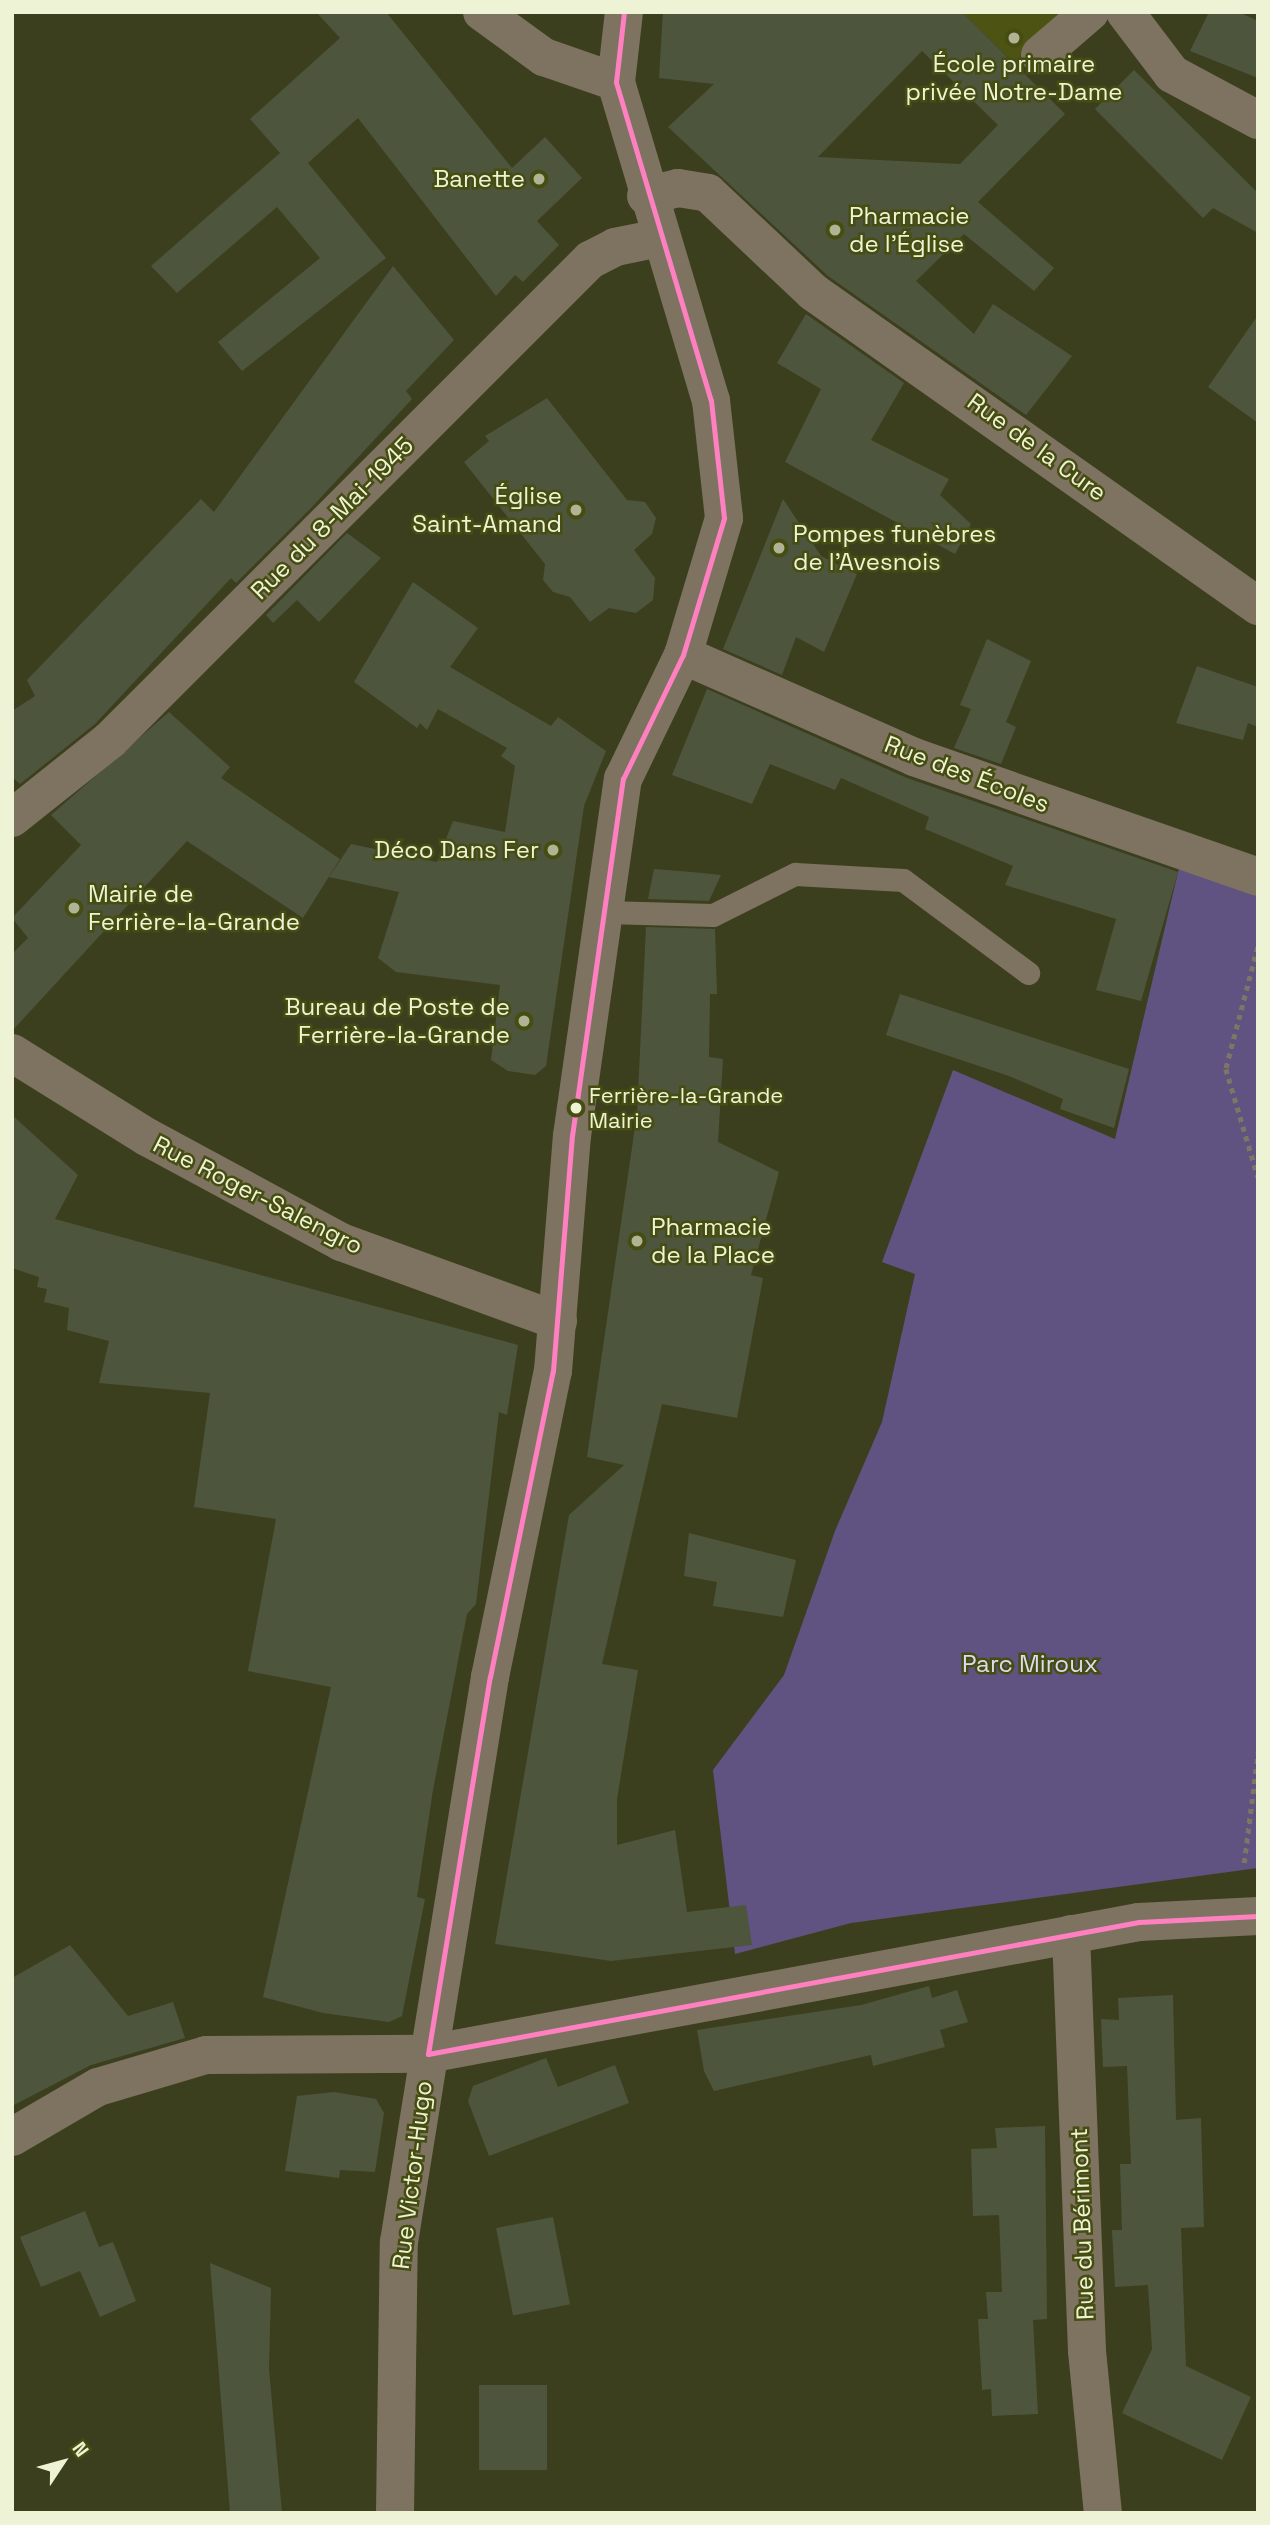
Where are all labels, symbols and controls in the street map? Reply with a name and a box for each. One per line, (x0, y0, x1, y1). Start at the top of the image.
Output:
marker: École primaire privée Notre-Dame (1006, 30, 1022, 46)
place label: École primaire privée Notre-Dame (905, 50, 1123, 106)
place label: Banette (433, 165, 525, 193)
marker: Banette (531, 171, 547, 187)
place label: Pharmacie de l'Église (849, 202, 970, 258)
marker: Pharmacie de l'Église (827, 222, 843, 238)
street label: Rue de la Cure (962, 387, 1112, 507)
street label: Rue du 8-Mai-1945 (245, 431, 419, 605)
place label: Église Saint-Amand (412, 482, 562, 538)
marker: Église Saint-Amand (568, 502, 584, 518)
place label: Pompes funèbres de l'Avesnois (793, 520, 996, 576)
marker: Pompes funèbres de l'Avesnois (771, 540, 787, 556)
street label: Rue des Écoles (881, 729, 1053, 819)
place label: Déco Dans Fer (374, 836, 539, 864)
marker: Déco Dans Fer (545, 842, 561, 858)
place label: Mairie de Ferrière-la-Grande (88, 880, 300, 936)
marker: Mairie de Ferrière-la-Grande (66, 900, 82, 916)
place label: Bureau de Poste de Ferrière-la-Grande (285, 993, 510, 1049)
marker: Bureau de Poste de Ferrière-la-Grande (516, 1013, 532, 1029)
place label: Ferrière-la-Grande Mairie (589, 1082, 783, 1134)
marker: Ferrière-la-Grande Mairie (569, 1101, 583, 1115)
street label: Rue Roger-Salengro (148, 1130, 368, 1260)
place label: Pharmacie de la Place (651, 1213, 775, 1269)
marker: Pharmacie de la Place (629, 1233, 645, 1249)
park label: Parc Miroux (962, 1650, 1098, 1678)
street label: Rue Victor-Hugo (386, 2079, 438, 2271)
street label: Rue du Bérimont (1064, 2127, 1100, 2321)
north arrow (28, 2427, 98, 2497)
text: N (67, 2437, 94, 2462)

